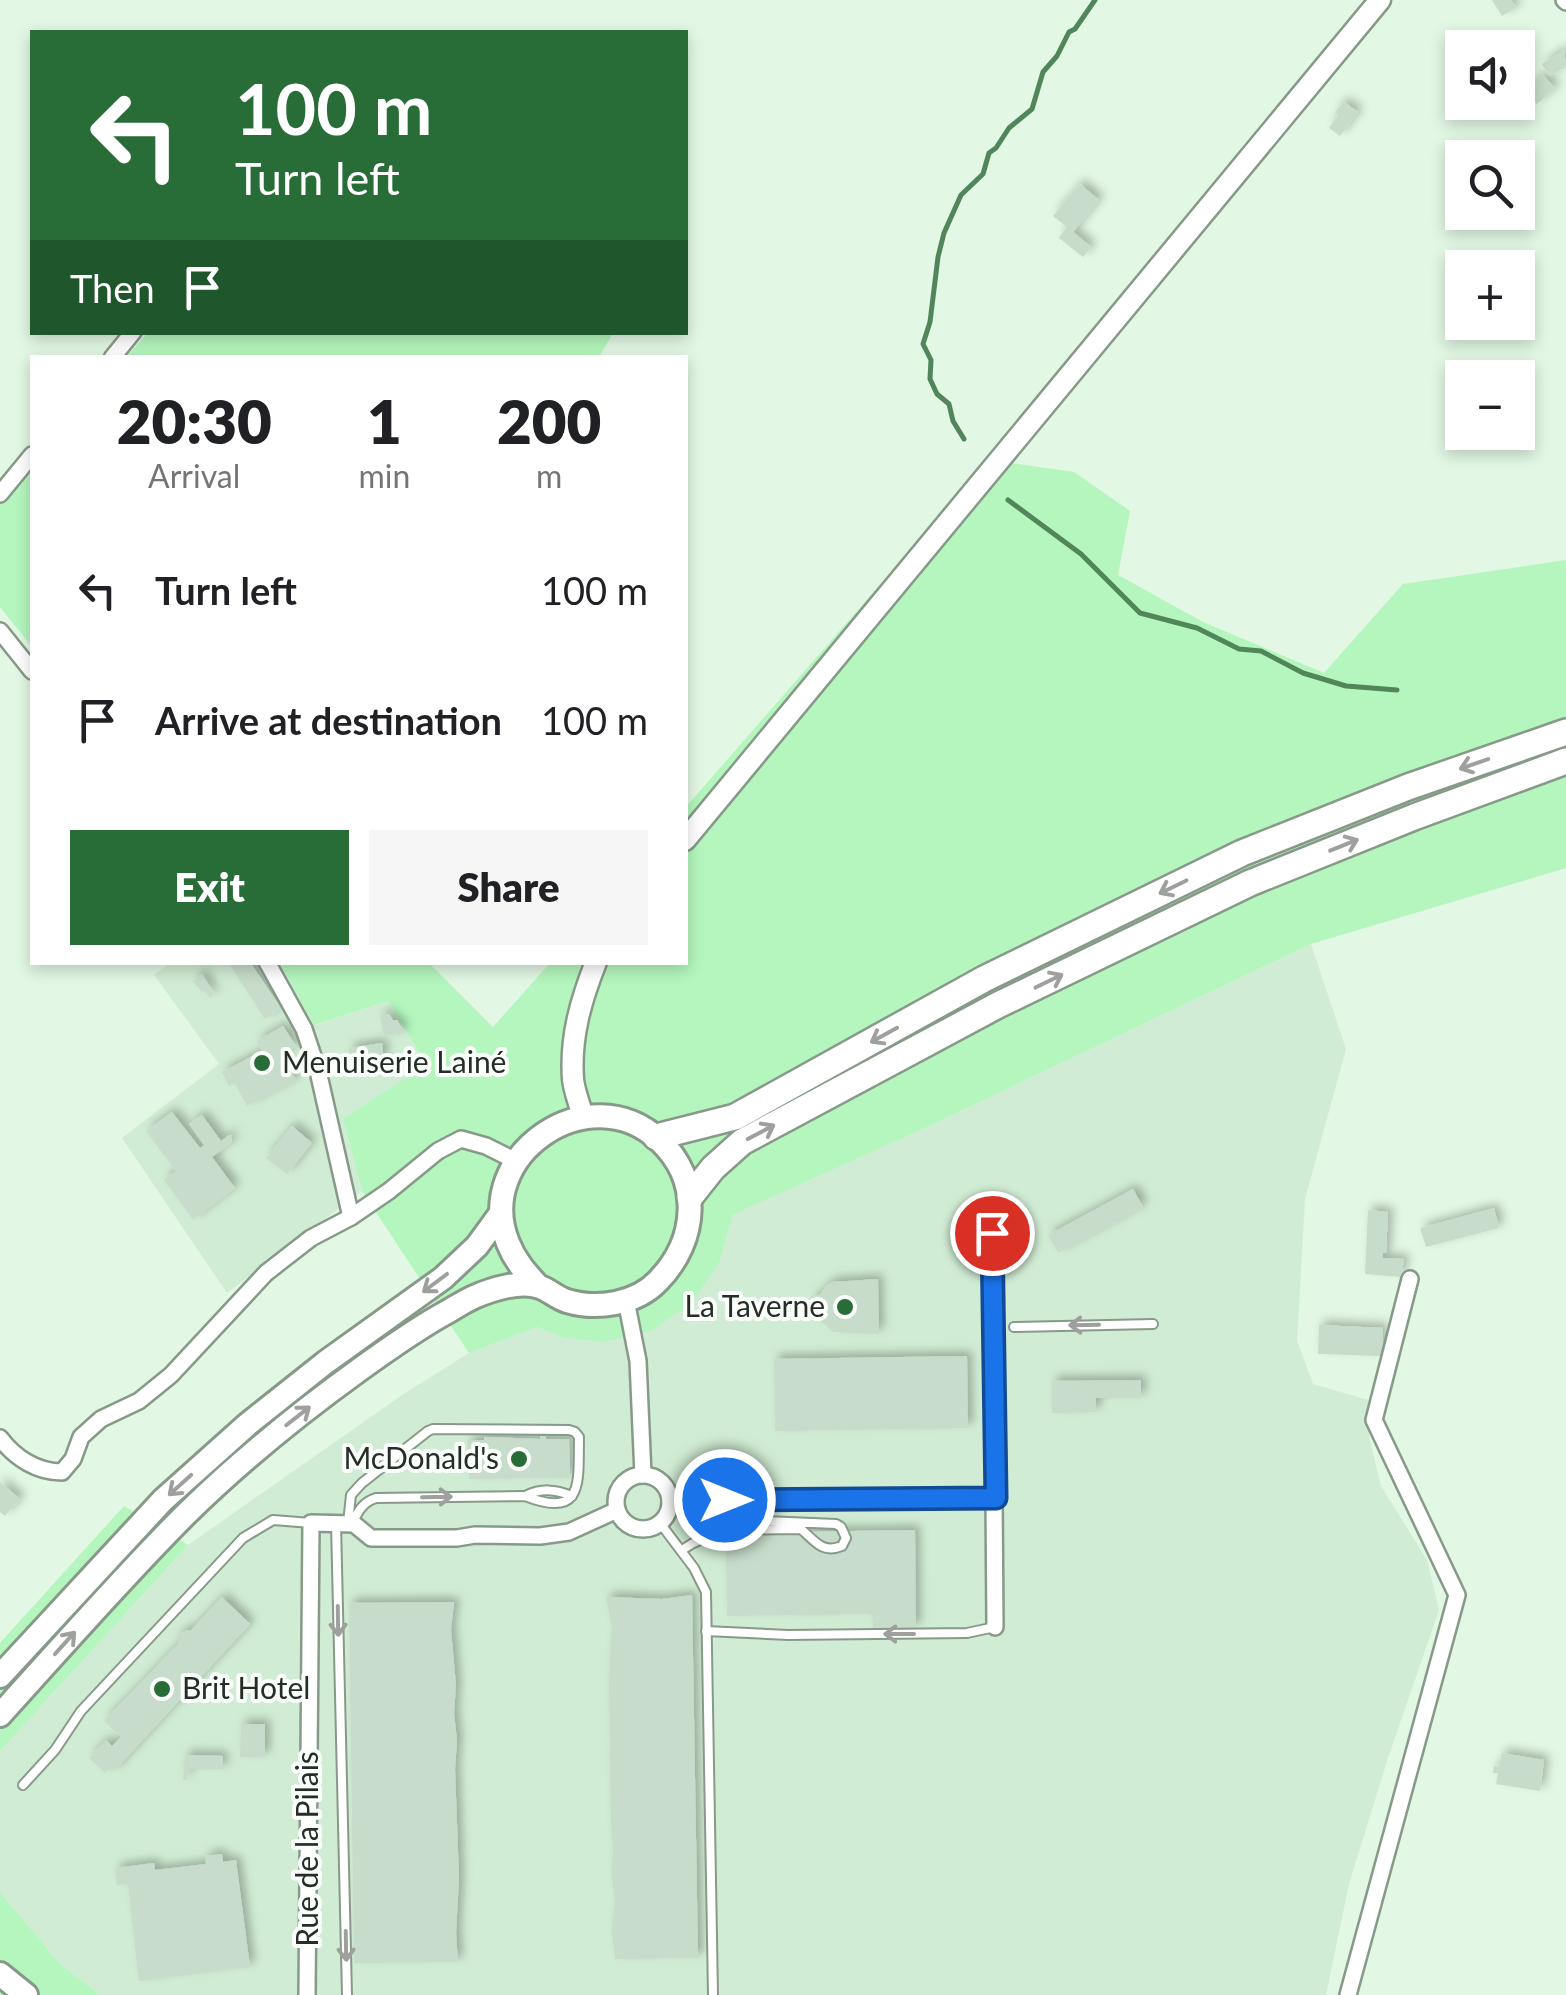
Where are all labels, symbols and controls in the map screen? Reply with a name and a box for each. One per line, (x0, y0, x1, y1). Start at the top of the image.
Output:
map controls (1445, 30, 1535, 450)
button: sound (1445, 30, 1535, 120)
text: 100 m (235, 66, 432, 150)
icon: left (70, 70, 200, 200)
button: search (1445, 140, 1535, 230)
text: Turn left (235, 151, 400, 205)
button: + (1445, 250, 1535, 340)
icon: arrive (175, 260, 230, 315)
text: Then (70, 265, 155, 311)
button: − (1445, 360, 1535, 450)
text: 20:30 (117, 385, 272, 457)
text: 1 (367, 385, 402, 457)
text: 200 (497, 385, 601, 457)
text: Arrival (148, 456, 240, 495)
text: min (358, 456, 410, 495)
text: m (536, 456, 562, 495)
icon: left (70, 563, 125, 618)
text: Turn left (155, 567, 297, 613)
text: 100 m (541, 567, 648, 613)
icon: arrive (70, 693, 125, 748)
text: Arrive at destination (155, 697, 502, 743)
text: 100 m (541, 697, 648, 743)
one-way arrow (1459, 756, 1490, 774)
button: Exit (70, 830, 349, 945)
button: Share (369, 830, 648, 945)
one-way arrow (1328, 835, 1359, 853)
one-way arrow (1159, 878, 1189, 897)
one-way arrow (1033, 970, 1063, 989)
one-way arrow (870, 1025, 899, 1045)
place label: Menuiserie Lainé (282, 1043, 506, 1079)
marker: Menuiserie Lainé (251, 1052, 273, 1074)
one-way arrow (746, 1122, 775, 1141)
pin (950, 1191, 1035, 1276)
icon: arrive (965, 1206, 1020, 1261)
one-way arrow (422, 1272, 449, 1293)
place label: La Taverne (685, 1287, 825, 1323)
marker: La Taverne (834, 1296, 856, 1318)
one-way arrow (1068, 1316, 1100, 1335)
one-way arrow (284, 1405, 310, 1427)
place label: McDonald's (343, 1439, 499, 1475)
marker: McDonald's (508, 1448, 530, 1470)
position arrow (673, 1448, 777, 1552)
one-way arrow (168, 1473, 193, 1496)
one-way arrow (420, 1488, 452, 1506)
one-way arrow (329, 1604, 348, 1636)
one-way arrow (883, 1624, 916, 1644)
one-way arrow (54, 1631, 77, 1656)
place label: Brit Hotel (182, 1669, 310, 1705)
marker: Brit Hotel (151, 1678, 173, 1700)
street label: Rue de la Pilais (288, 1751, 324, 1947)
one-way arrow (336, 1928, 356, 1961)

